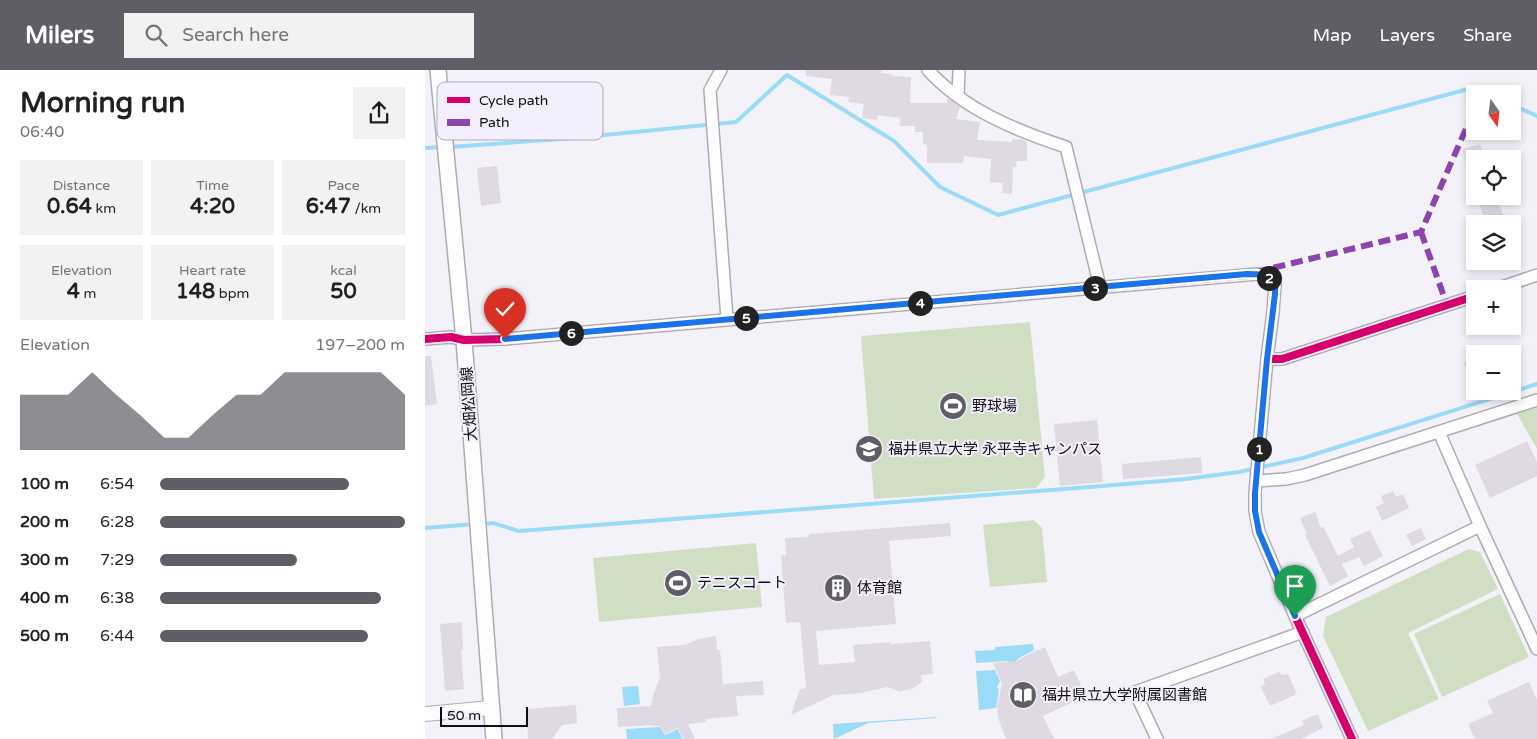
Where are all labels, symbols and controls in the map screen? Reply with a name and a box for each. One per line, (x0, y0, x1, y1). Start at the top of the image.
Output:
search box (124, 13, 474, 58)
text: Milers (25, 21, 94, 50)
icon: search (142, 21, 170, 49)
text: Search here (182, 24, 289, 46)
text: Map (1313, 24, 1352, 46)
text: Layers (1380, 24, 1435, 46)
text: Share (1463, 24, 1512, 46)
legend (437, 82, 603, 140)
north arrow (1466, 85, 1521, 140)
map controls (1466, 85, 1521, 400)
text: Morning run (20, 86, 185, 120)
button: share (353, 87, 405, 139)
text: Cycle path (479, 92, 548, 109)
text: Path (479, 114, 510, 131)
text: 06:40 (20, 122, 64, 142)
button: locate (1466, 150, 1521, 205)
text: Distance (53, 177, 110, 194)
text: Time (196, 177, 229, 194)
text: Pace (327, 177, 360, 194)
text: 0.64 (47, 194, 92, 219)
text: 4:20 (190, 194, 235, 219)
text: 6:47 (306, 194, 351, 219)
text: km (92, 200, 116, 217)
text: /km (351, 200, 381, 217)
button: layers (1466, 215, 1521, 270)
text: Elevation (51, 262, 112, 279)
text: Heart rate (179, 262, 246, 279)
text: kcal (330, 262, 357, 279)
pin: 2 (1257, 266, 1281, 290)
text: 2 (1265, 270, 1274, 287)
pin: 3 (1083, 276, 1107, 300)
text: 4 (67, 279, 80, 304)
text: 148 (176, 279, 215, 304)
text: 50 (330, 279, 357, 304)
text: 3 (1091, 280, 1100, 297)
button: + (1466, 280, 1521, 335)
text: m (80, 285, 96, 302)
text: bpm (215, 285, 249, 302)
pin (484, 288, 526, 339)
pin: 4 (907, 290, 933, 316)
icon: check (491, 295, 519, 323)
text: 4 (916, 295, 925, 312)
pin: 5 (733, 306, 759, 330)
text: 5 (742, 310, 751, 327)
pin: 6 (559, 320, 583, 346)
text: 6 (567, 325, 576, 342)
text: Elevation (20, 335, 90, 355)
text: 197–200 m (315, 335, 405, 355)
button: − (1466, 345, 1521, 400)
street label: 大畑松岡線 (457, 366, 481, 442)
sports icon: 野球場 (938, 391, 968, 421)
place label: 野球場 (972, 397, 1017, 415)
school or university icon: 福井県立大学 永平寺キャンパス (854, 434, 884, 464)
pin: 1 (1247, 436, 1271, 462)
place label: 福井県立大学 永平寺キャンパス (888, 440, 1102, 458)
text: 1 (1255, 441, 1264, 458)
text: 100 m (20, 474, 69, 494)
text: 6:54 (100, 474, 134, 494)
text: 200 m (20, 512, 69, 532)
text: 6:28 (100, 512, 134, 532)
text: 300 m (20, 550, 69, 570)
text: 7:29 (100, 550, 134, 570)
pin (1274, 565, 1316, 616)
sports icon: テニスコート (663, 568, 693, 598)
icon: arrive (1281, 572, 1309, 600)
building icon: 体育館 (823, 573, 853, 603)
place label: テニスコート (697, 574, 787, 592)
place label: 体育館 (857, 579, 902, 597)
text: 400 m (20, 588, 69, 608)
text: 6:38 (100, 588, 134, 608)
text: 500 m (20, 626, 69, 646)
text: 6:44 (100, 626, 134, 646)
library icon: 福井県立大学附属図書館 (1008, 680, 1038, 710)
place label: 福井県立大学附属図書館 (1042, 686, 1207, 704)
scale bar (440, 704, 527, 727)
text: 50 m (447, 707, 481, 724)

